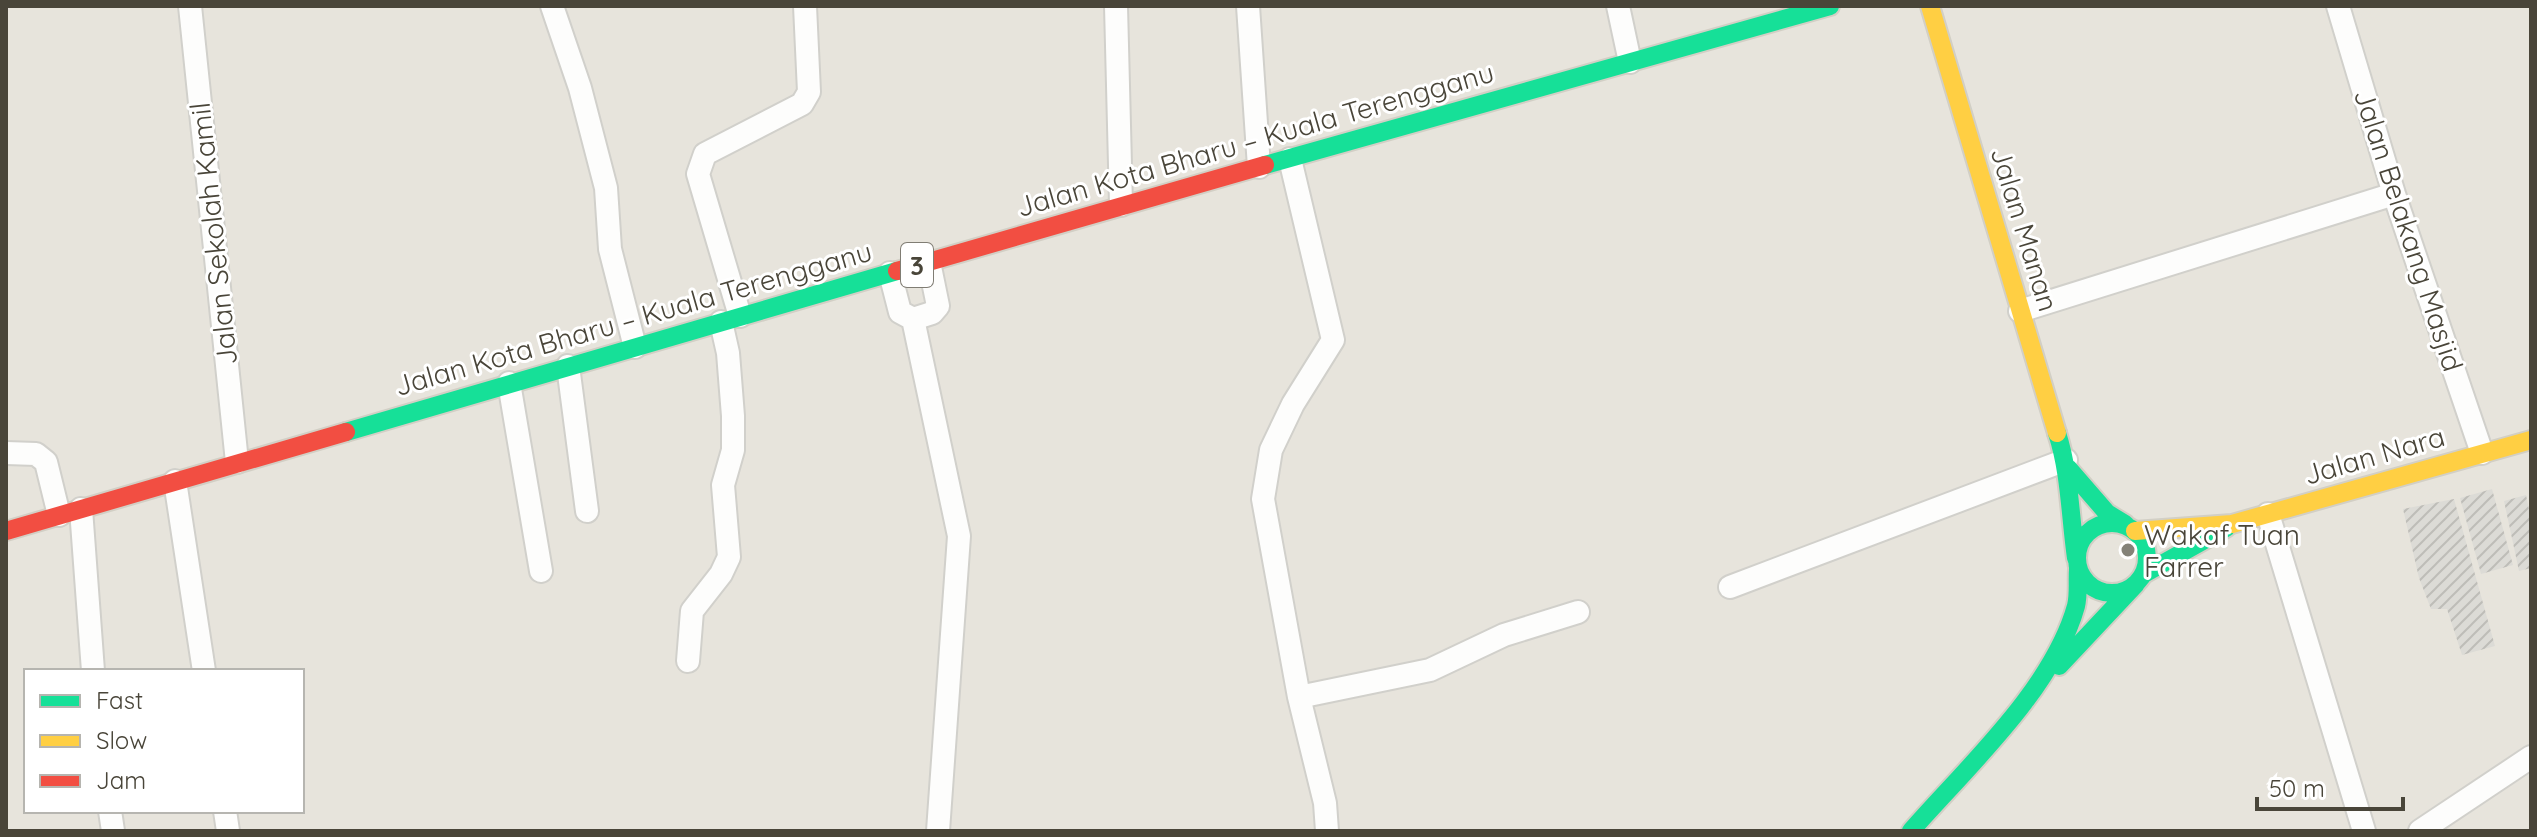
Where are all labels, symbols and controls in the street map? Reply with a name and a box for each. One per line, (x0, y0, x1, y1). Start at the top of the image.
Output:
street label: Jalan Kota Bharu – Kuala Terengganu (1012, 54, 1498, 224)
street label: Jalan Belakang Masjid (2347, 85, 2471, 375)
street label: Jalan Sekolah Kamil (182, 101, 244, 367)
street label: Jalan Manan (1983, 143, 2067, 315)
street label: Jalan Kota Bharu – Kuala Terengganu (390, 233, 876, 403)
road number: 3 (901, 243, 933, 287)
street label: Jalan Nara (2299, 418, 2449, 492)
place label: Wakaf Tuan Farrer (2144, 517, 2300, 584)
marker: Wakaf Tuan Farrer (2119, 541, 2137, 559)
legend (24, 669, 304, 813)
text: Fast (96, 685, 143, 715)
text: Slow (96, 725, 147, 755)
scale bar (2257, 761, 2403, 811)
text: Jam (96, 765, 146, 795)
text: 50 m (2269, 773, 2325, 803)

